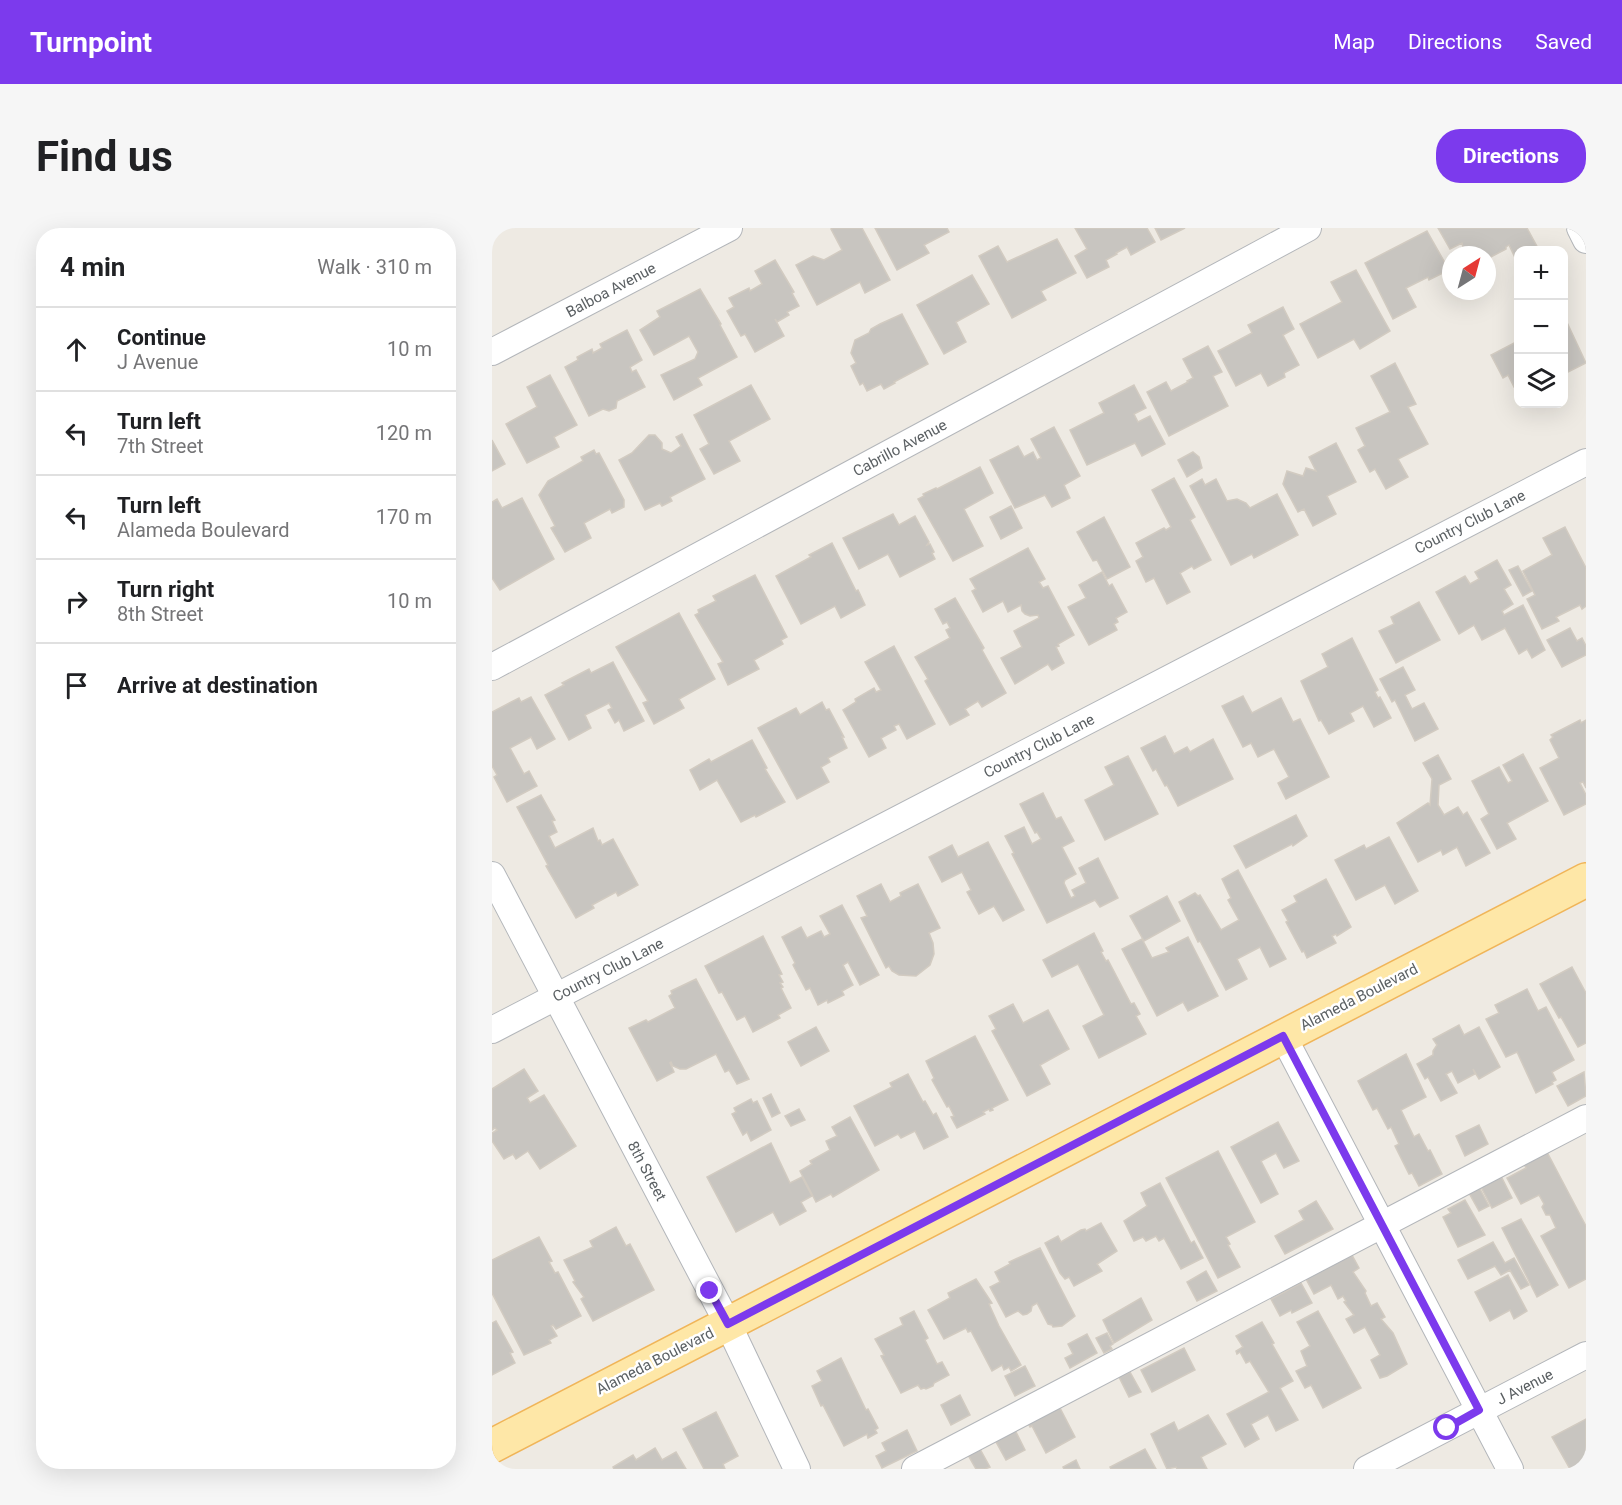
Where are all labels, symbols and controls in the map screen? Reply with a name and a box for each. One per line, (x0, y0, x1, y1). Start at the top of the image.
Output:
text: Turnpoint (30, 26, 152, 59)
text: Map (1333, 30, 1375, 54)
text: Directions (1408, 30, 1502, 54)
text: Saved (1535, 30, 1592, 54)
button: Directions (1436, 129, 1586, 183)
text: Find us (36, 132, 173, 181)
north arrow (1442, 246, 1496, 300)
map controls (1514, 246, 1568, 408)
button: + (1514, 246, 1568, 300)
text: 4 min (60, 252, 125, 282)
text: Walk · 310 m (317, 255, 432, 279)
street label: Balboa Avenue (563, 259, 659, 321)
button: − (1514, 300, 1568, 354)
text: Continue (117, 325, 206, 350)
icon: ahead (60, 333, 93, 366)
text: 10 m (387, 337, 432, 361)
text: J Avenue (117, 350, 198, 374)
button: layers (1514, 354, 1568, 408)
text: Turn left (117, 409, 201, 434)
street label: Cabrillo Avenue (850, 416, 950, 480)
icon: left (60, 417, 93, 450)
text: 120 m (376, 421, 432, 445)
text: 7th Street (117, 434, 204, 458)
street label: Country Club Lane (1412, 486, 1529, 558)
text: Turn left (117, 493, 201, 518)
icon: left (60, 501, 93, 534)
text: 170 m (376, 505, 432, 529)
text: Alameda Boulevard (117, 518, 290, 542)
text: Turn right (117, 577, 214, 602)
icon: right (60, 585, 93, 618)
text: 10 m (387, 589, 432, 613)
text: 8th Street (117, 602, 204, 626)
icon: arrive (60, 669, 93, 702)
text: Arrive at destination (117, 673, 318, 698)
street label: Country Club Lane (981, 710, 1098, 782)
street label: Country Club Lane (550, 934, 667, 1006)
street label: Alameda Boulevard (1297, 960, 1421, 1034)
street label: 8th Street (624, 1138, 670, 1204)
route end (696, 1277, 722, 1303)
street label: Alameda Boulevard (593, 1324, 717, 1398)
street label: J Avenue (1494, 1365, 1556, 1409)
route start (1433, 1414, 1459, 1440)

